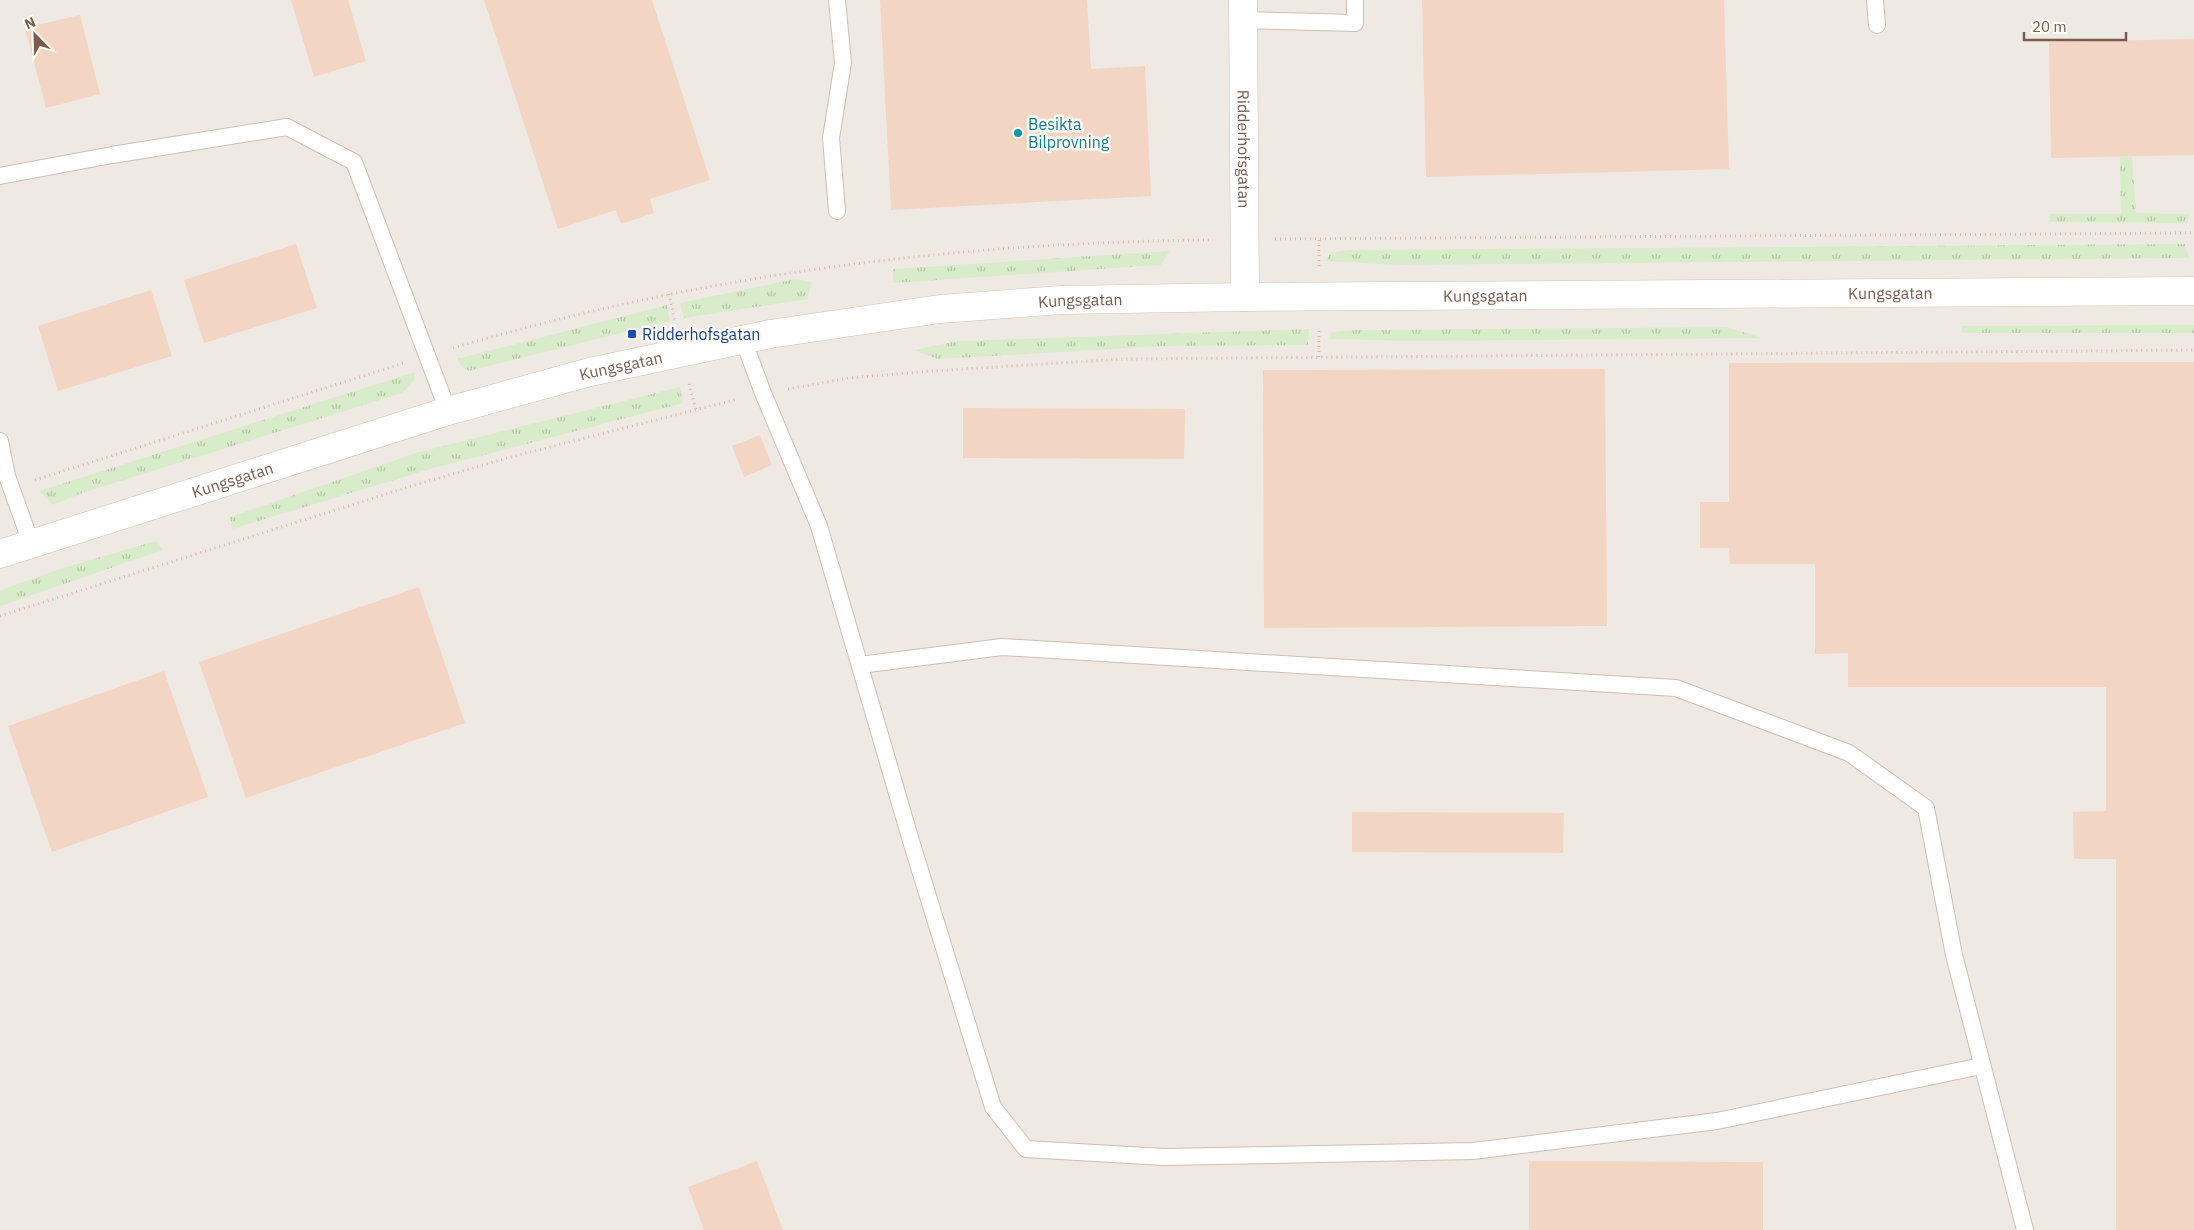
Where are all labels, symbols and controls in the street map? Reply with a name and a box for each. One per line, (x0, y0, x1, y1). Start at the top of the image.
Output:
north arrow (10, 10, 60, 60)
scale bar (2024, 10, 2126, 42)
text: N (22, 13, 38, 33)
text: 20 m (2032, 17, 2067, 36)
street label: Ridderhofsgatan (1234, 90, 1254, 208)
place label: Besikta Bilprovning (1028, 114, 1110, 152)
marker: Besikta Bilprovning (1012, 127, 1024, 139)
street label: Kungsgatan (1848, 283, 1933, 303)
street label: Kungsgatan (1443, 285, 1528, 306)
street label: Kungsgatan (1037, 289, 1123, 312)
place label: Ridderhofsgatan (642, 324, 760, 344)
marker: Ridderhofsgatan (626, 328, 638, 340)
street label: Kungsgatan (577, 347, 664, 384)
street label: Kungsgatan (189, 457, 276, 502)

